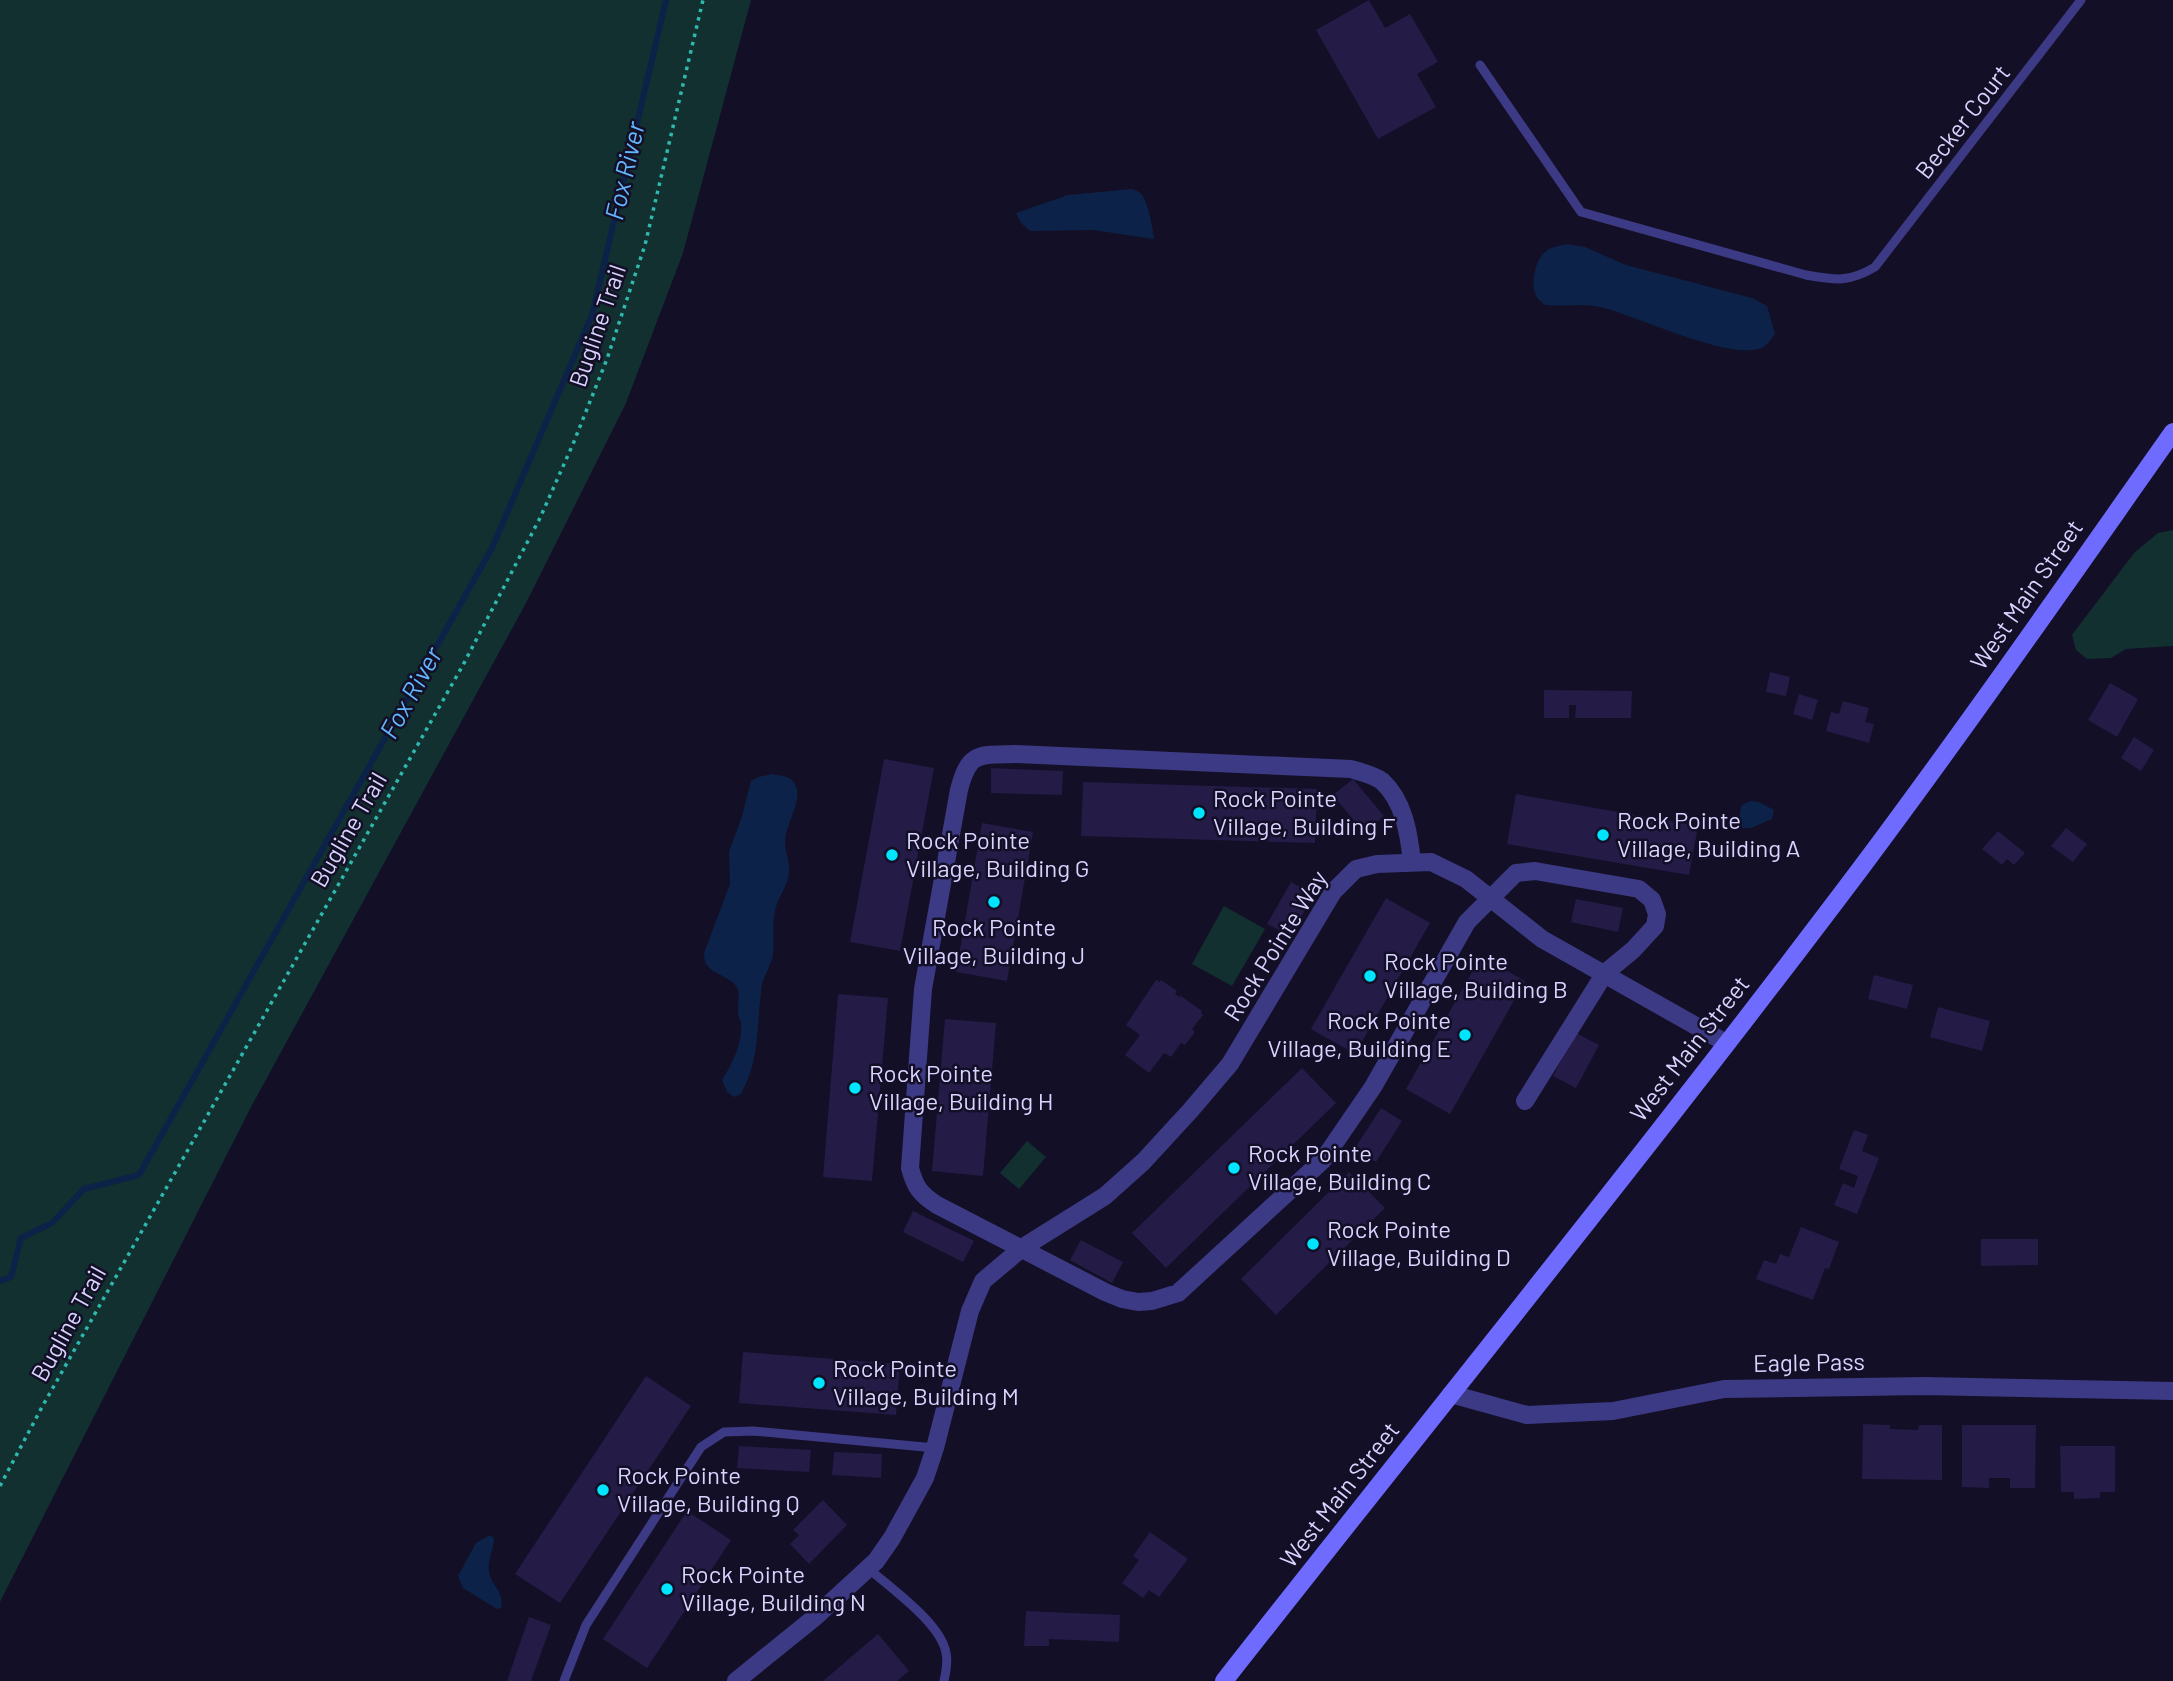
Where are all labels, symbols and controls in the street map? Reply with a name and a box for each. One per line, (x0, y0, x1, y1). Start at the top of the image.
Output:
street label: Becker Court (1908, 58, 2015, 184)
water label: Fox River (597, 118, 650, 223)
street label: Bugline Trail (562, 261, 631, 390)
street label: West Main Street (1963, 514, 2088, 675)
water label: Fox River (372, 640, 448, 743)
street label: Bugline Trail (303, 767, 392, 892)
place label: Rock Pointe Village, Building F (1213, 783, 1396, 840)
marker: Rock Pointe Village, Building F (1191, 805, 1207, 821)
place label: Rock Pointe Village, Building A (1617, 805, 1800, 862)
place label: Rock Pointe Village, Building G (906, 825, 1090, 882)
marker: Rock Pointe Village, Building A (1595, 827, 1611, 843)
marker: Rock Pointe Village, Building G (884, 847, 900, 863)
street label: Rock Pointe Way (1217, 865, 1333, 1026)
marker: Rock Pointe Village, Building J (986, 894, 1002, 910)
place label: Rock Pointe Village, Building J (903, 912, 1085, 969)
place label: Rock Pointe Village, Building B (1384, 946, 1568, 1003)
marker: Rock Pointe Village, Building B (1362, 968, 1378, 984)
street label: West Main Street (1623, 970, 1755, 1126)
place label: Rock Pointe Village, Building E (1268, 1005, 1451, 1062)
marker: Rock Pointe Village, Building E (1457, 1027, 1473, 1043)
place label: Rock Pointe Village, Building H (869, 1058, 1054, 1115)
marker: Rock Pointe Village, Building H (847, 1080, 863, 1096)
place label: Rock Pointe Village, Building C (1248, 1138, 1431, 1195)
marker: Rock Pointe Village, Building C (1226, 1160, 1242, 1176)
place label: Rock Pointe Village, Building D (1327, 1214, 1511, 1271)
marker: Rock Pointe Village, Building D (1305, 1236, 1321, 1252)
street label: Bugline Trail (24, 1261, 111, 1386)
street label: Eagle Pass (1753, 1346, 1865, 1377)
place label: Rock Pointe Village, Building M (833, 1353, 1019, 1410)
marker: Rock Pointe Village, Building M (811, 1375, 827, 1391)
street label: West Main Street (1273, 1416, 1405, 1572)
place label: Rock Pointe Village, Building Q (617, 1460, 800, 1517)
marker: Rock Pointe Village, Building Q (595, 1482, 611, 1498)
place label: Rock Pointe Village, Building N (681, 1559, 866, 1616)
marker: Rock Pointe Village, Building N (659, 1581, 675, 1597)

